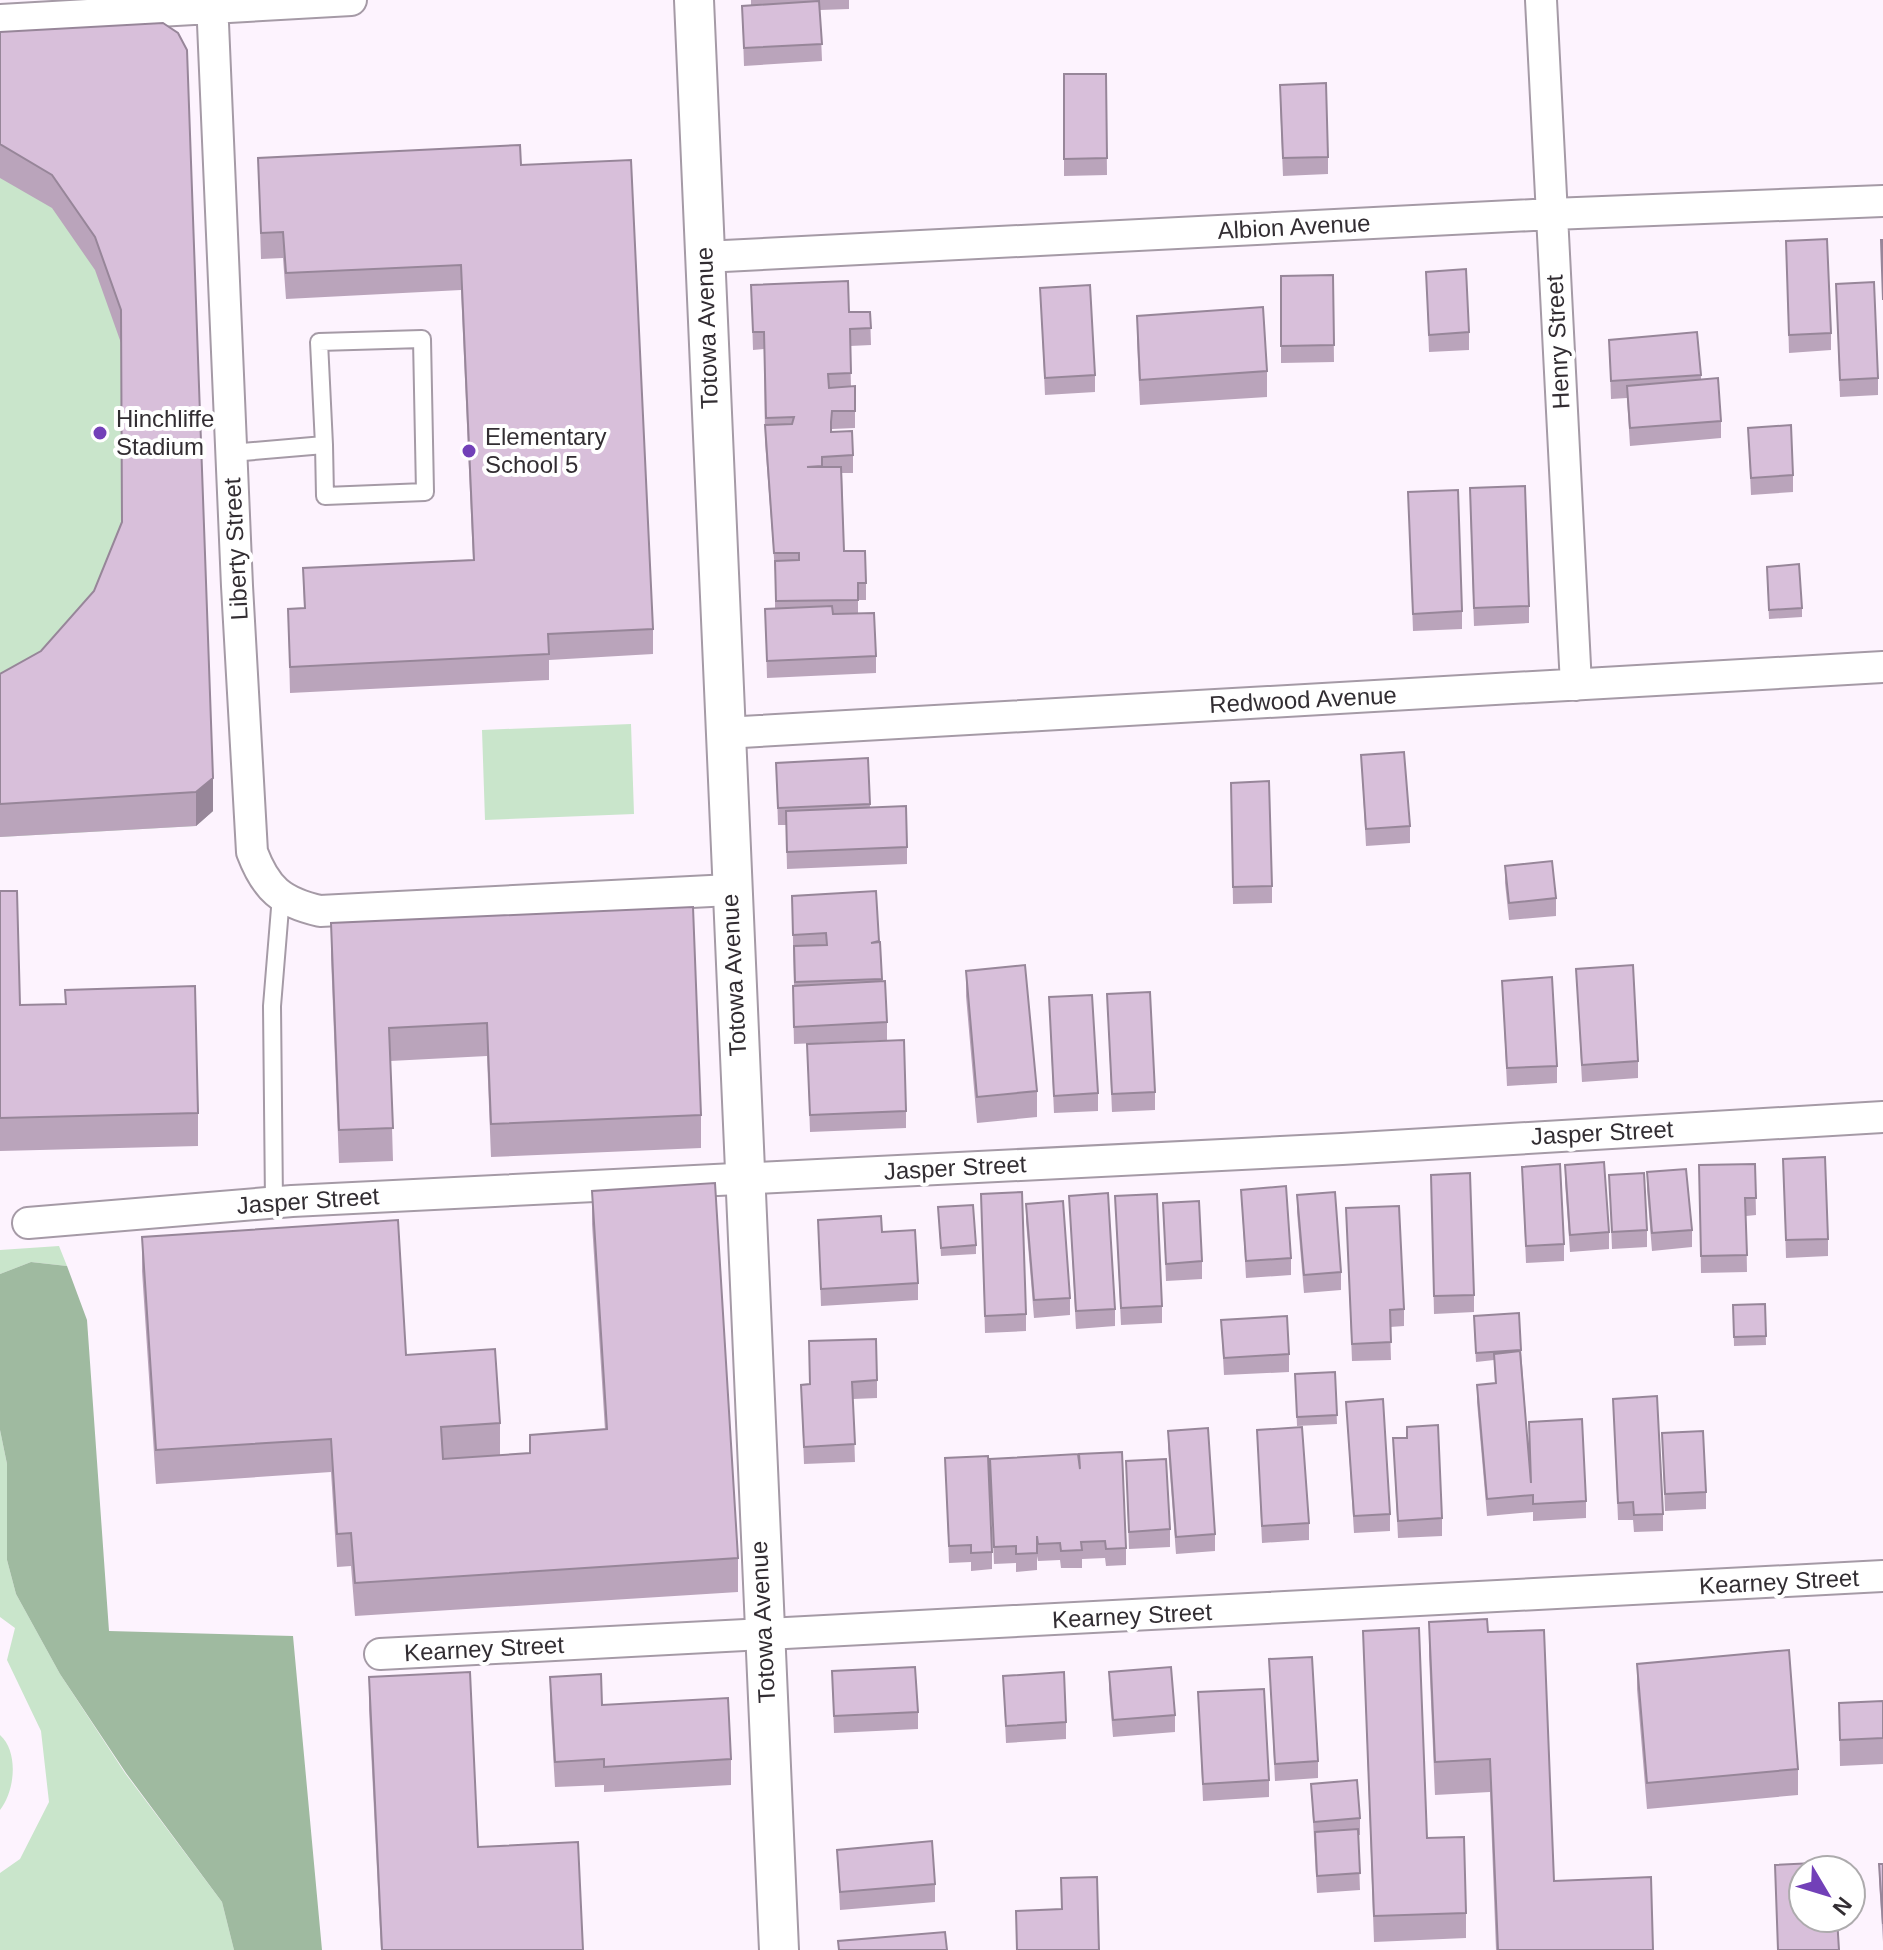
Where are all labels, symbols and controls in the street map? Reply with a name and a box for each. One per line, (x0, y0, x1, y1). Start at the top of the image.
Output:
street label: Albion Avenue (1217, 209, 1371, 244)
street label: Totowa Avenue (690, 246, 723, 410)
street label: Henry Street (1540, 274, 1575, 410)
place label: Hinchliffe Stadium (116, 405, 214, 460)
place label: Elementary School 5 (485, 423, 606, 478)
marker: Hinchliffe Stadium (91, 424, 109, 442)
marker: Elementary School 5 (460, 442, 478, 460)
street label: Liberty Street (218, 477, 253, 621)
street label: Redwood Avenue (1209, 681, 1397, 718)
street label: Totowa Avenue (716, 893, 751, 1057)
street label: Jasper Street (1530, 1115, 1674, 1150)
street label: Jasper Street (883, 1150, 1027, 1185)
street label: Jasper Street (236, 1182, 380, 1219)
street label: Totowa Avenue (745, 1540, 780, 1704)
street label: Kearney Street (1698, 1564, 1860, 1599)
street label: Kearney Street (1051, 1598, 1213, 1633)
street label: Kearney Street (403, 1631, 565, 1666)
north arrow (1787, 1854, 1867, 1934)
text: N (1828, 1892, 1857, 1920)

